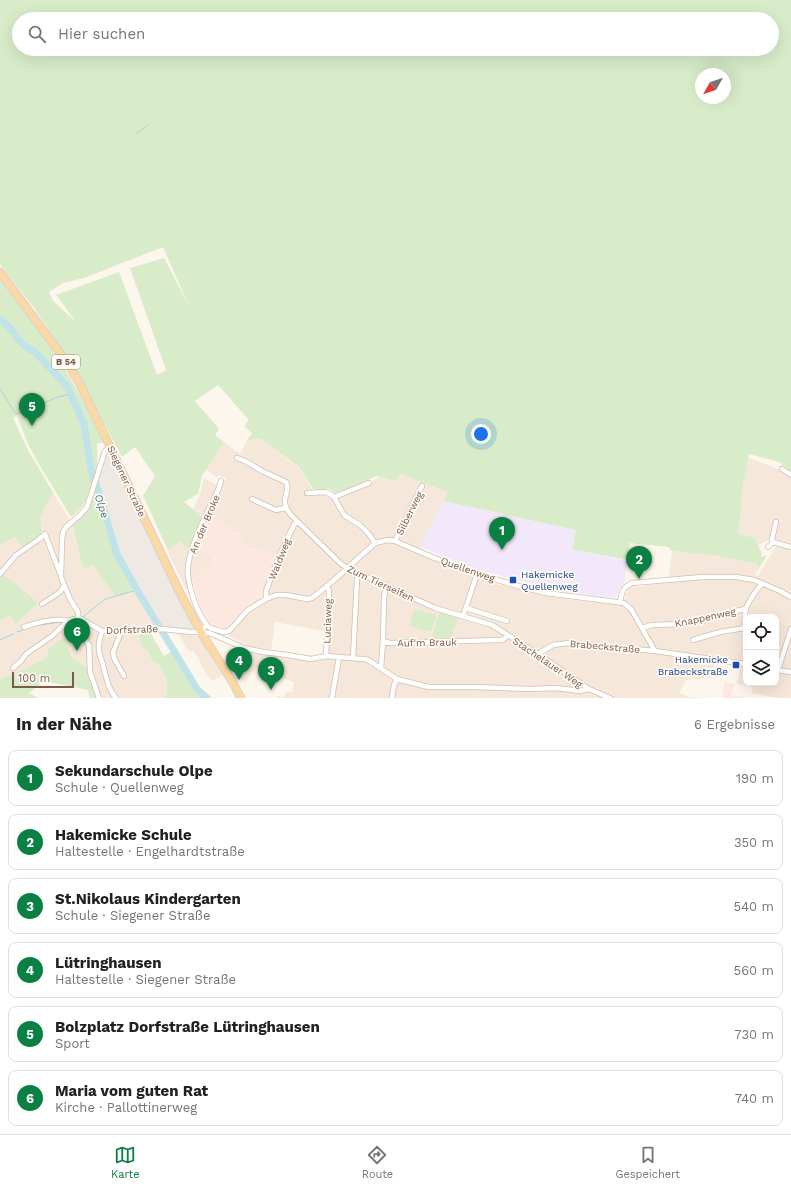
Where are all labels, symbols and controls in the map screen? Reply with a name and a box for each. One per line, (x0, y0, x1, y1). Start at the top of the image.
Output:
search box (12, 12, 779, 56)
icon: search (26, 23, 48, 45)
text: Hier suchen (58, 25, 145, 43)
north arrow (695, 68, 731, 104)
road number: B 54 (52, 355, 80, 369)
pin: 5 (19, 393, 45, 426)
your location (471, 424, 491, 444)
street label: Siegener Straße (105, 444, 148, 519)
street label: Silberweg (394, 489, 425, 537)
water label: Olpe (92, 492, 111, 520)
street label: An der Broke (187, 493, 222, 555)
pin: 1 (489, 517, 515, 550)
street label: Waldweg (266, 536, 293, 581)
pin: 2 (626, 546, 652, 579)
street label: Quellenweg (439, 555, 497, 584)
street label: Zum Tierseifen (346, 563, 416, 604)
place label: Hakemicke Quellenweg (521, 569, 578, 592)
marker: Hakemicke Quellenweg (508, 575, 518, 585)
street label: Luciaweg (321, 598, 334, 644)
street label: Knappenweg (674, 606, 737, 629)
map controls (743, 614, 779, 686)
button: locate (743, 614, 779, 650)
pin: 6 (64, 618, 90, 651)
street label: Dorfstraße (106, 623, 159, 636)
street label: Stachelauer Weg (511, 635, 585, 690)
street label: Auf'm Brauk (397, 636, 457, 649)
street label: Brabeckstraße (569, 638, 641, 655)
pin: 4 (226, 647, 252, 680)
button: layers (743, 650, 779, 686)
place label: Hakemicke Brabeckstraße (658, 654, 728, 677)
pin: 3 (258, 657, 284, 690)
marker: Hakemicke Brabeckstraße (731, 660, 741, 670)
scale bar (12, 670, 74, 689)
text: 100 m (18, 672, 50, 685)
text: In der Nähe (16, 714, 112, 734)
text: 6 Ergebnisse (694, 717, 775, 732)
text: Sekundarschule Olpe (55, 762, 213, 780)
text: 1 (27, 771, 33, 786)
text: 190 m (736, 771, 774, 786)
text: Schule · Quellenweg (55, 780, 184, 795)
text: Hakemicke Schule (55, 826, 192, 844)
text: 2 (26, 835, 34, 850)
text: 350 m (734, 835, 774, 850)
text: Haltestelle · Engelhardtstraße (55, 844, 245, 859)
text: St.Nikolaus Kindergarten (55, 890, 241, 908)
text: 3 (26, 899, 34, 914)
text: 540 m (734, 899, 774, 914)
text: Schule · Siegener Straße (55, 908, 210, 923)
text: Lütringhausen (55, 954, 162, 972)
text: 4 (26, 963, 34, 978)
text: 560 m (734, 963, 774, 978)
text: Haltestelle · Siegener Straße (55, 972, 236, 987)
text: Bolzplatz Dorfstraße Lütringhausen (55, 1018, 320, 1036)
text: 5 (26, 1027, 34, 1042)
text: 730 m (734, 1027, 774, 1042)
text: Sport (55, 1036, 90, 1051)
text: Maria vom guten Rat (55, 1082, 208, 1100)
text: 6 (26, 1091, 34, 1106)
text: 740 m (735, 1091, 774, 1106)
text: Kirche · Pallottinerweg (55, 1100, 197, 1115)
tab: Karte (111, 1144, 140, 1181)
tab: Route (362, 1144, 393, 1181)
tab: Gespeichert (615, 1144, 680, 1181)

